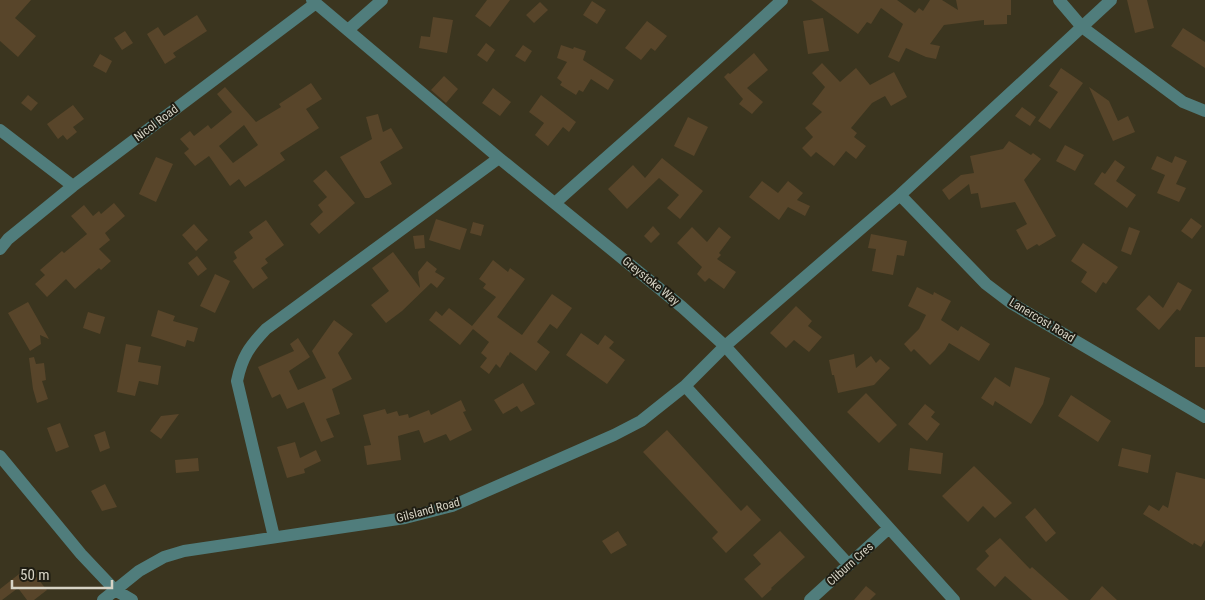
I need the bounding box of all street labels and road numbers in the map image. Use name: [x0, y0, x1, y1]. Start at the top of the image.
street label: Nicol Road: [131, 102, 181, 144]
street label: Greystoke Way: [620, 254, 682, 308]
street label: Lanercost Road: [1007, 295, 1077, 345]
street label: Gilsland Road: [395, 495, 461, 525]
street label: Cliburn Cres: [824, 539, 876, 589]

